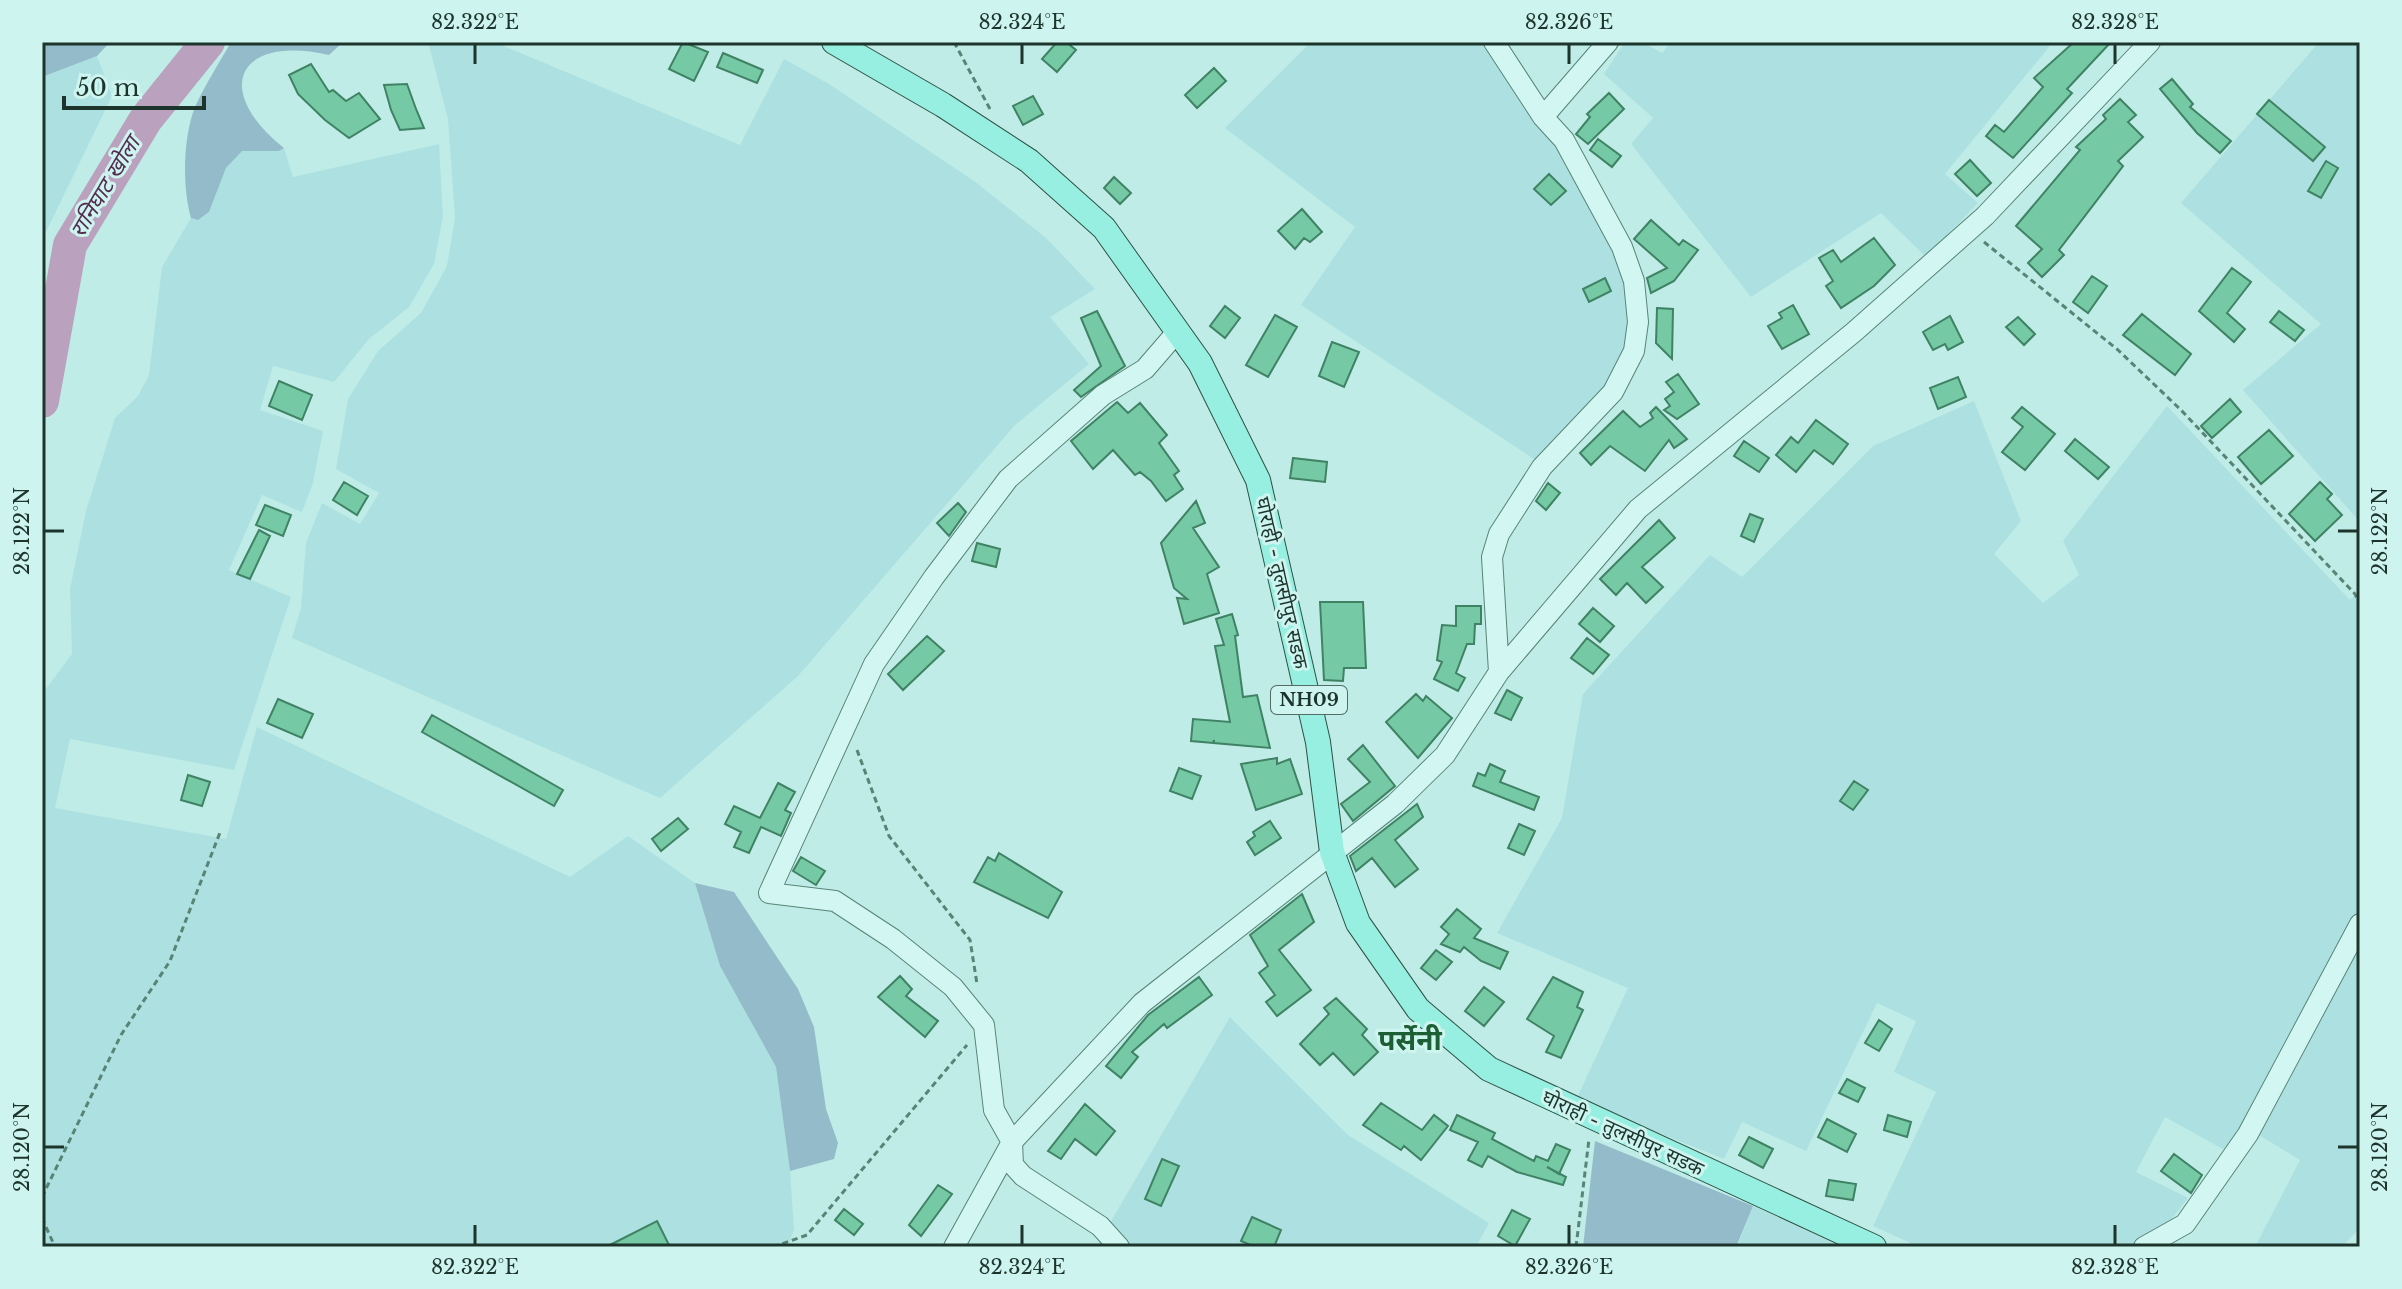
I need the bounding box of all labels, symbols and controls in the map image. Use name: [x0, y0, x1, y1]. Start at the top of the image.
text: 82.322°E: [431, 10, 519, 34]
text: 82.324°E: [978, 10, 1066, 34]
text: 82.326°E: [1525, 10, 1613, 34]
text: 82.328°E: [2071, 10, 2159, 34]
scale bar: [64, 60, 204, 110]
text: 50 m: [76, 73, 140, 102]
water label: रानिघाट खोला: [64, 128, 148, 242]
text: 28.122°N: [10, 487, 34, 575]
text: 28.122°N: [2368, 487, 2392, 575]
street label: घोराही - तुलसीपुर सडक: [1250, 495, 1314, 672]
road number: NH09: [1271, 686, 1347, 714]
district label: पर्सेनी: [1378, 1023, 1442, 1058]
street label: घोराही - तुलसीपुर सडक: [1538, 1085, 1708, 1182]
text: 28.120°N: [10, 1102, 34, 1192]
text: 28.120°N: [2368, 1102, 2392, 1192]
text: 82.322°E: [431, 1255, 519, 1279]
text: 82.324°E: [978, 1255, 1066, 1279]
text: 82.326°E: [1525, 1255, 1613, 1279]
text: 82.328°E: [2071, 1255, 2159, 1279]

